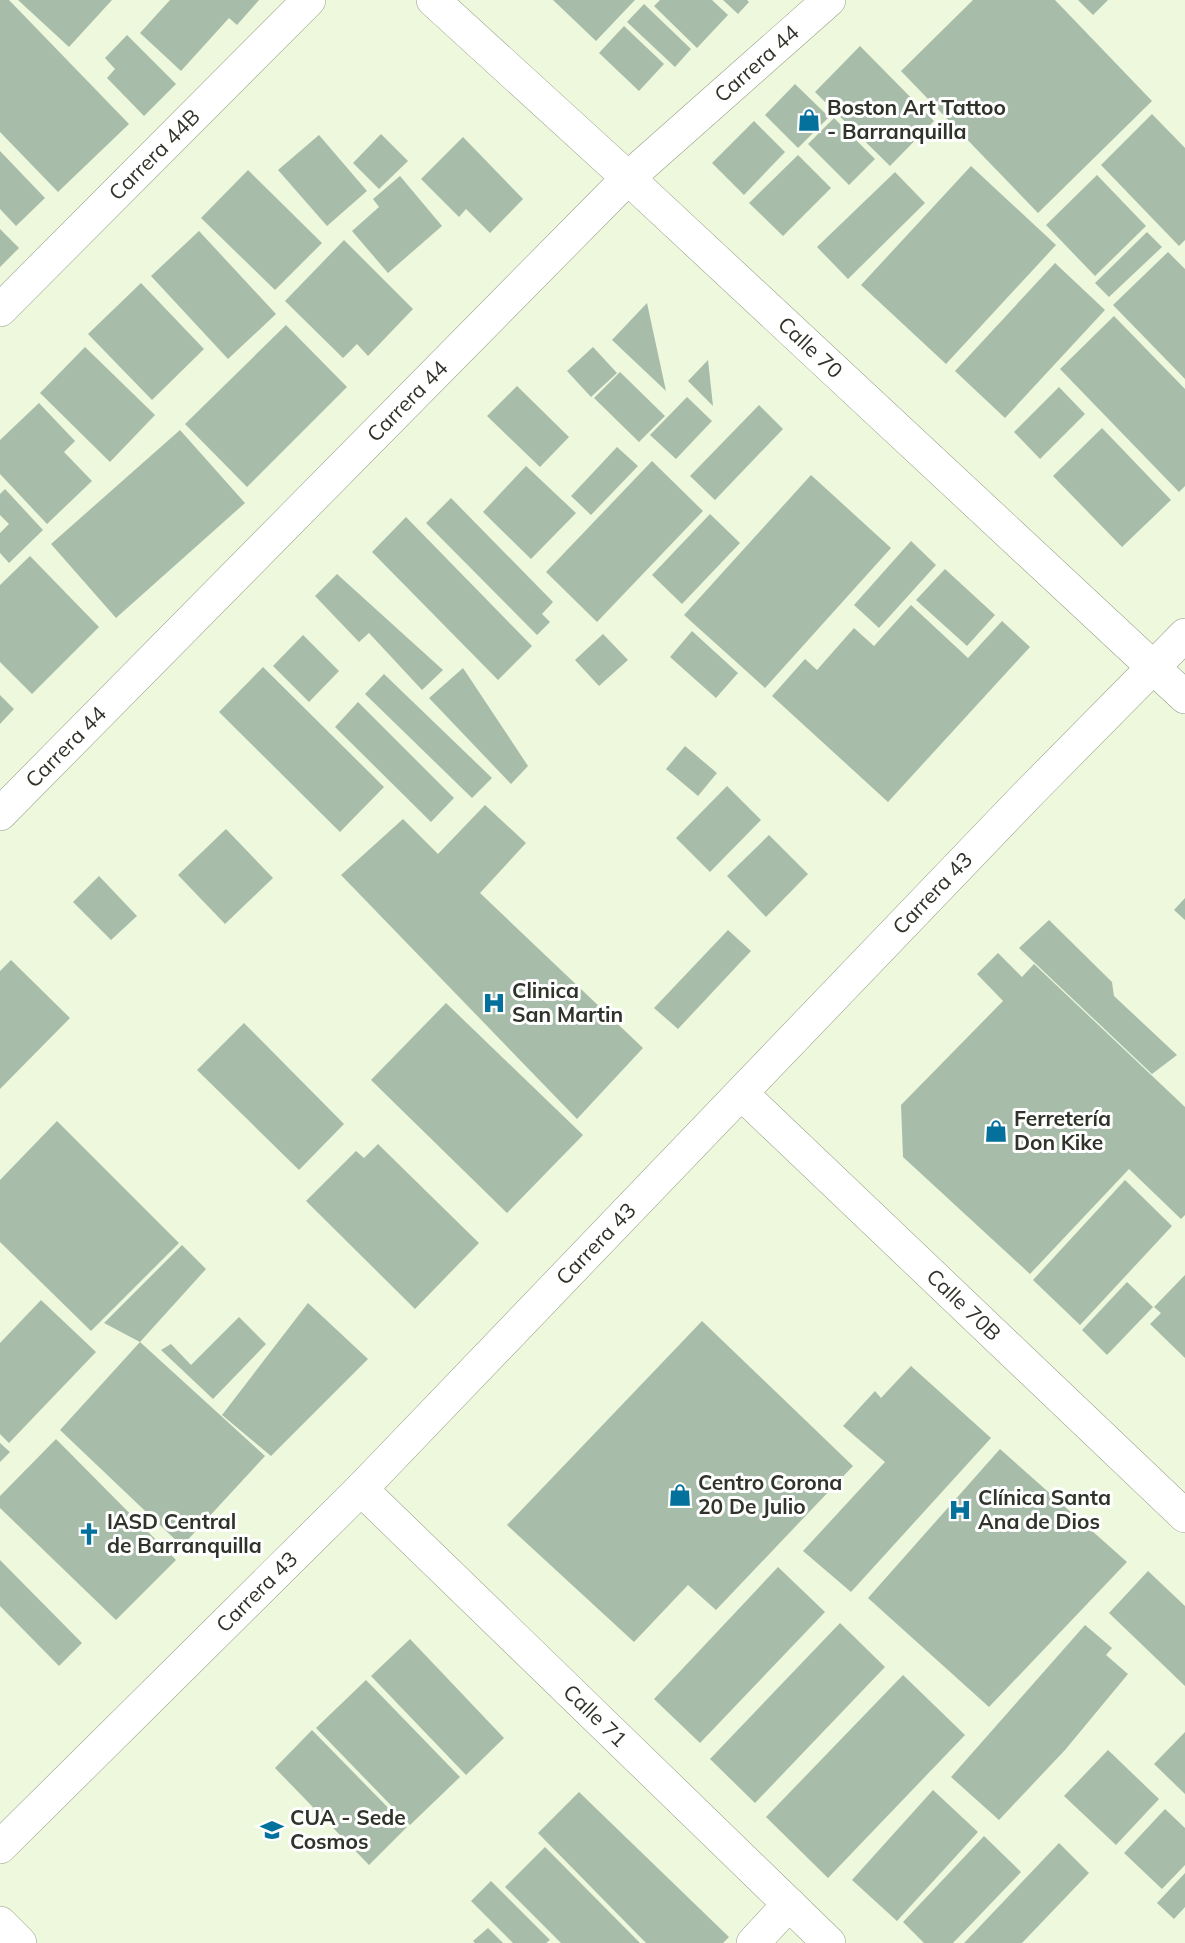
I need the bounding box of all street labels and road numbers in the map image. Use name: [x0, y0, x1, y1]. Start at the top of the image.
street label: Carrera 44: [709, 19, 804, 107]
street label: Carrera 44B: [103, 103, 205, 205]
street label: Calle 70: [773, 311, 849, 383]
street label: Carrera 44: [361, 354, 453, 447]
street label: Carrera 44: [20, 700, 111, 793]
street label: Carrera 43: [887, 846, 977, 939]
street label: Carrera 43: [550, 1197, 641, 1290]
street label: Calle 70B: [922, 1263, 1007, 1346]
street label: Carrera 43: [210, 1546, 302, 1637]
street label: Calle 71: [558, 1679, 633, 1752]

